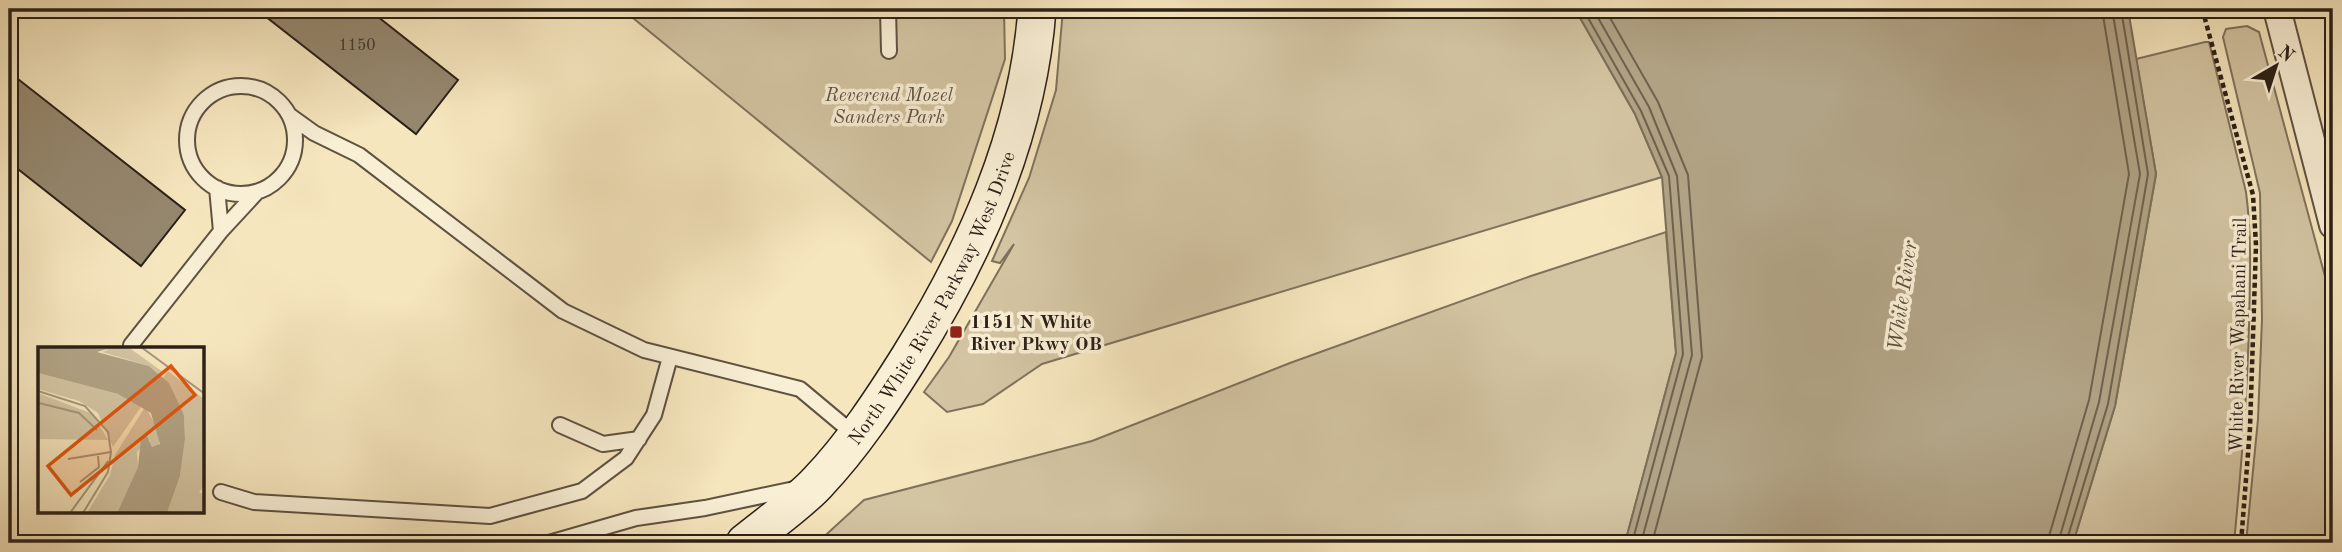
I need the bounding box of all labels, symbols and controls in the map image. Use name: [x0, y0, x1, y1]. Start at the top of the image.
north arrow: [2240, 32, 2310, 102]
house number: 1150: [338, 38, 376, 54]
text: N: [2274, 43, 2297, 67]
park label: Reverend Mozel Sanders Park: [824, 87, 953, 128]
street label: North White River Parkway West Drive: [846, 150, 1020, 450]
street label: White River Wapahani Trail: [2228, 217, 2251, 453]
water label: White River: [1885, 239, 1922, 353]
place label: 1151 N White River Pkwy OB: [970, 314, 1102, 355]
marker: 1151 N White River Pkwy OB: [948, 324, 964, 340]
inset map: [38, 347, 205, 514]

